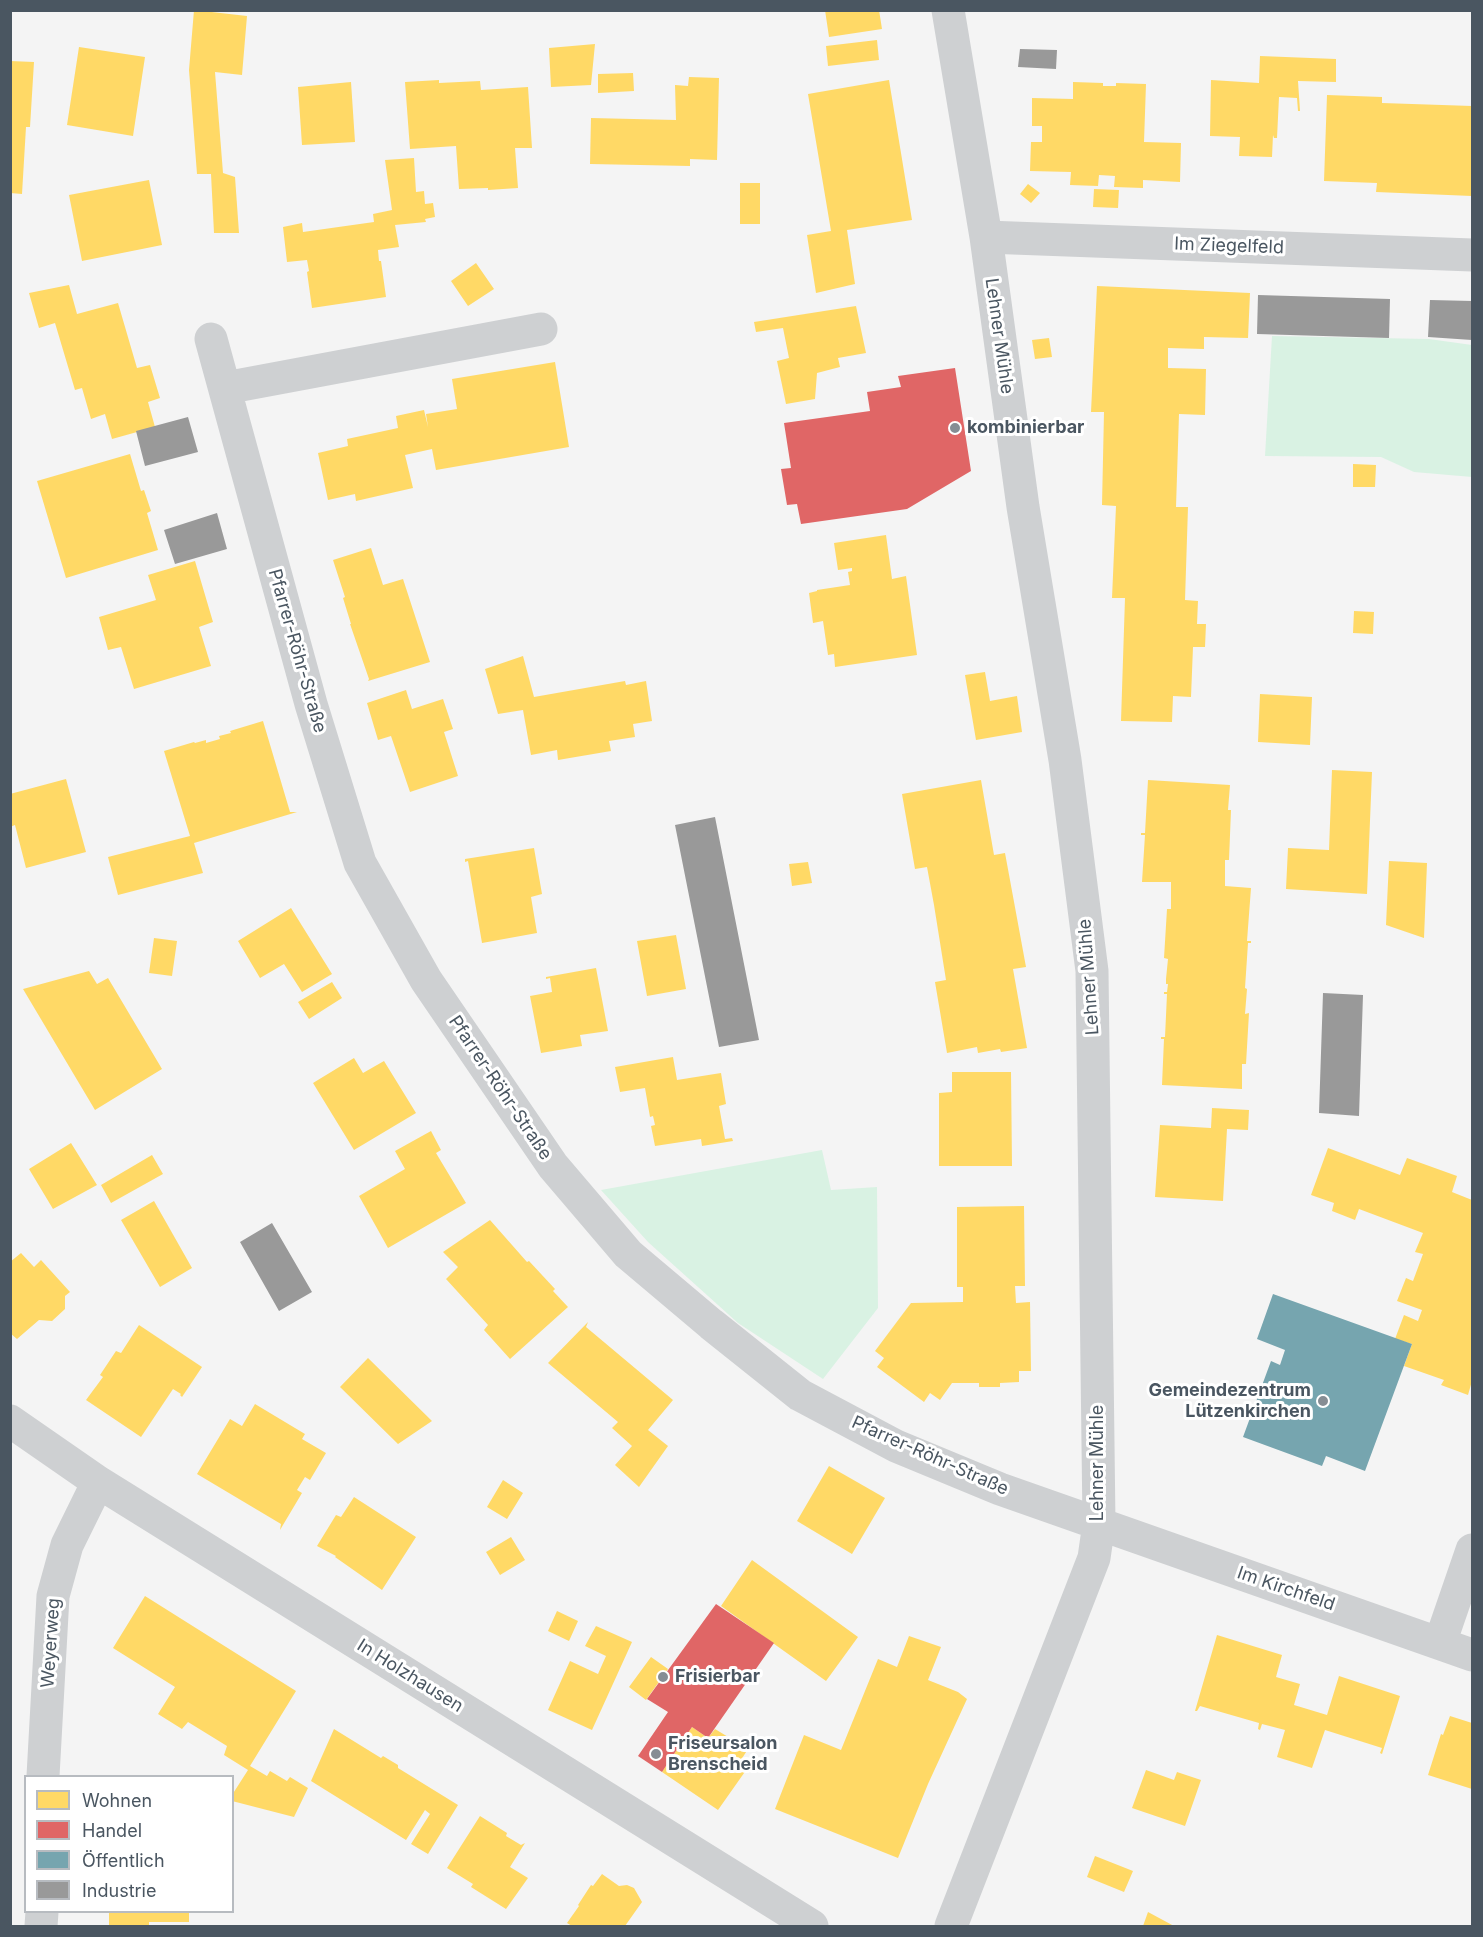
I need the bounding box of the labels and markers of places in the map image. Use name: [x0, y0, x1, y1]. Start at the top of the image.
place label: kombinierbar: [967, 417, 1084, 439]
marker: kombinierbar: [948, 421, 962, 435]
place label: Gemeindezentrum Lützenkirchen: [1148, 1380, 1311, 1422]
marker: Gemeindezentrum Lützenkirchen: [1316, 1394, 1330, 1408]
place label: Frisierbar: [675, 1666, 760, 1688]
marker: Frisierbar: [656, 1670, 670, 1684]
place label: Friseursalon Brenscheid: [668, 1733, 778, 1776]
marker: Friseursalon Brenscheid: [649, 1747, 663, 1761]

